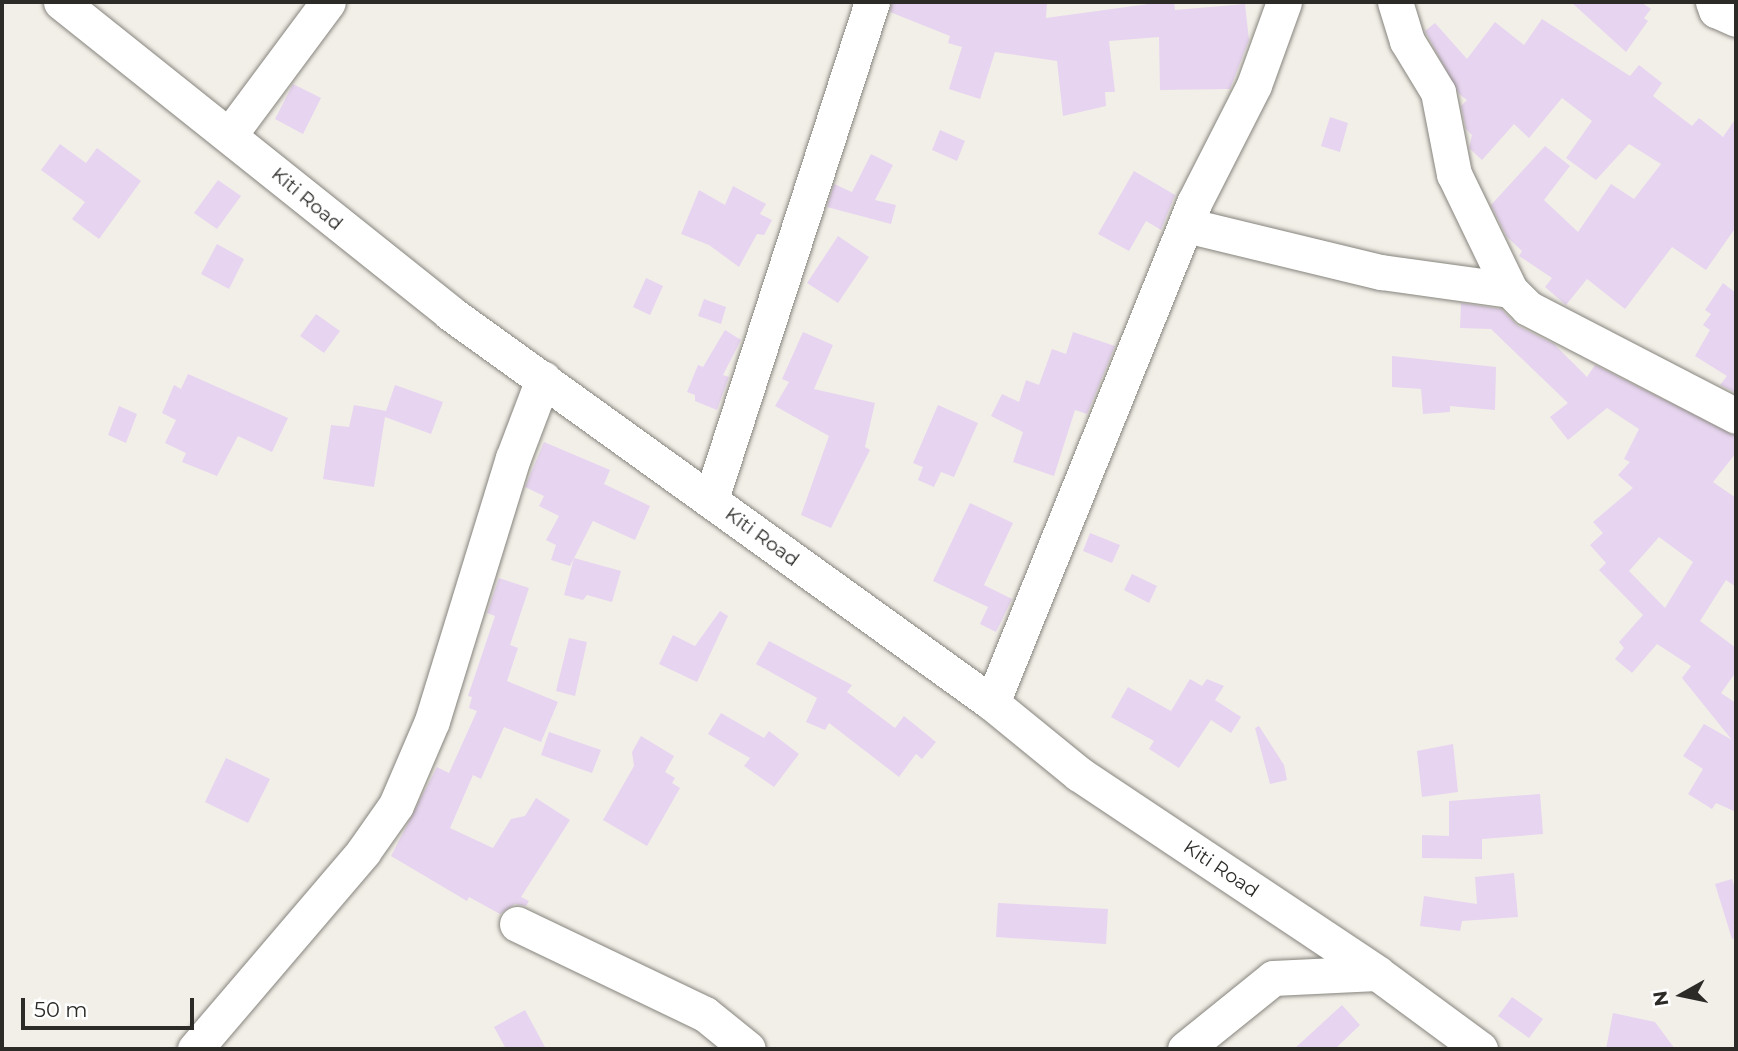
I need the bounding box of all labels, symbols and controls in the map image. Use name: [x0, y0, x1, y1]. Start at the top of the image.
street label: Kiti Road: [267, 163, 347, 235]
street label: Kiti Road: [721, 503, 803, 571]
street label: Kiti Road: [1179, 836, 1263, 902]
north arrow: [1647, 960, 1717, 1030]
scale bar: [24, 984, 198, 1028]
text: N: [1648, 989, 1673, 1008]
text: 50 m: [34, 997, 88, 1022]

